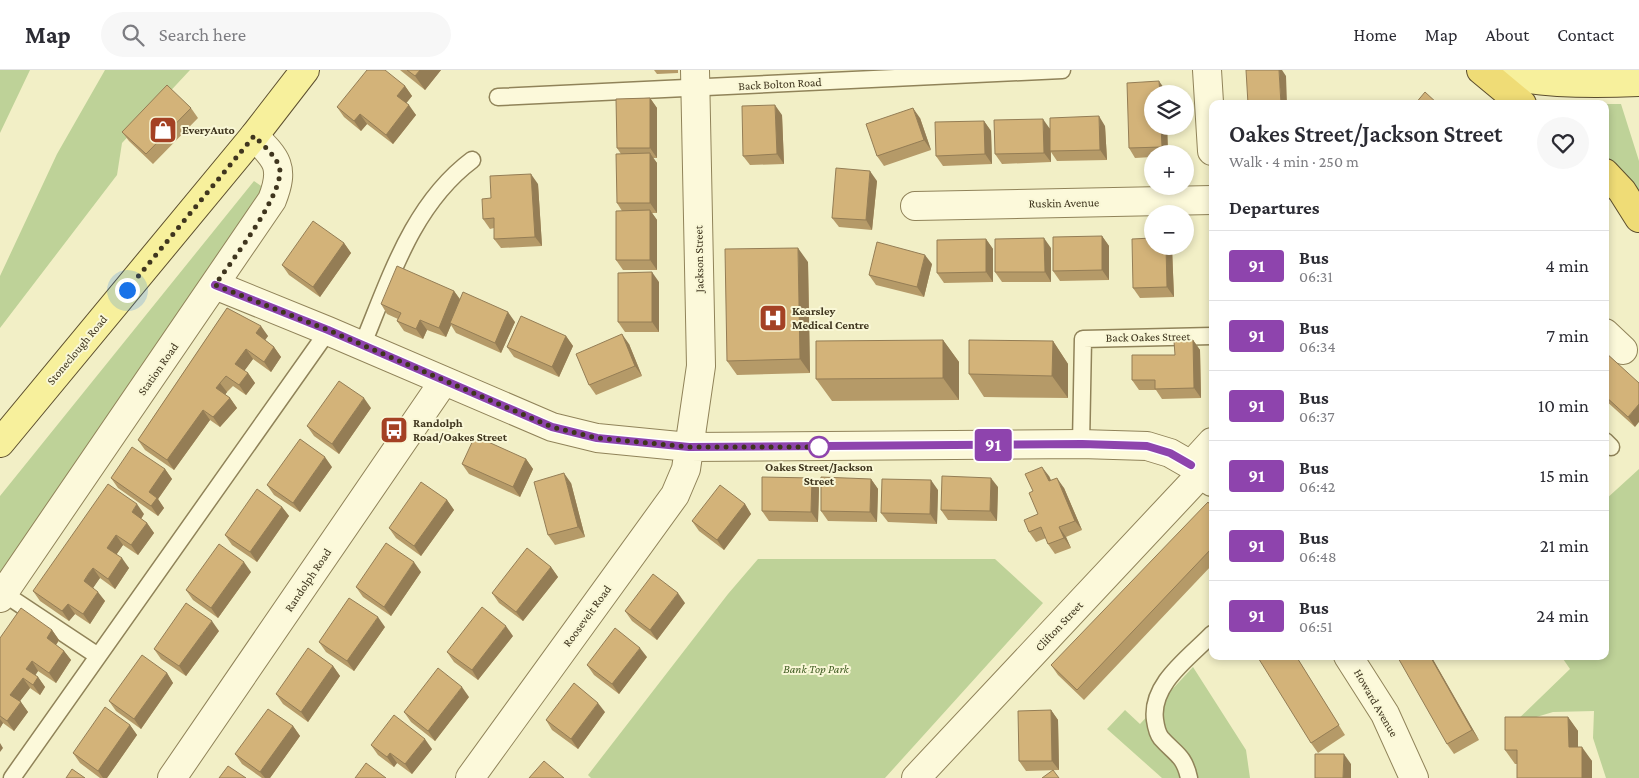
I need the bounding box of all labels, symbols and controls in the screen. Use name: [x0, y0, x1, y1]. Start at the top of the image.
search box: [101, 12, 451, 57]
text: Map: [25, 21, 71, 48]
icon: search: [119, 21, 147, 49]
text: Search here: [159, 24, 246, 45]
text: Home: [1354, 25, 1397, 45]
text: Map: [1425, 25, 1457, 45]
text: About: [1485, 25, 1529, 45]
text: Contact: [1557, 25, 1614, 45]
street label: Back Bolton Road: [738, 75, 823, 93]
map controls: [1144, 85, 1194, 255]
button: layers: [1144, 85, 1194, 135]
shop icon: EveryAuto: [148, 115, 178, 145]
button: heart: [1537, 117, 1589, 169]
text: Oakes Street/Jackson Street: [1229, 120, 1503, 147]
place label: EveryAuto: [182, 123, 235, 137]
button: +: [1144, 145, 1194, 195]
text: Walk · 4 min · 250 m: [1229, 153, 1359, 170]
street label: Ruskin Avenue: [1029, 195, 1099, 211]
text: Departures: [1229, 197, 1320, 218]
button: −: [1144, 205, 1194, 255]
street label: Jackson Street: [691, 224, 707, 294]
text: Bus: [1299, 247, 1329, 268]
text: 4 min: [1545, 255, 1589, 276]
text: 91: [1248, 256, 1265, 276]
text: 06:31: [1299, 268, 1333, 285]
your location: [115, 278, 140, 303]
hospital icon: Kearsley Medical Centre: [758, 303, 788, 333]
place label: Kearsley Medical Centre: [792, 304, 870, 332]
street label: Stoneclough Road: [44, 312, 111, 388]
text: Bus: [1299, 317, 1329, 338]
text: 7 min: [1546, 325, 1589, 346]
text: 91: [1248, 326, 1265, 346]
street label: Back Oakes Street: [1106, 329, 1191, 345]
text: 06:34: [1299, 338, 1336, 355]
street label: Station Road: [135, 339, 182, 398]
text: Bus: [1299, 387, 1329, 408]
text: 10 min: [1538, 395, 1589, 416]
text: 91: [1248, 396, 1265, 416]
text: 06:37: [1299, 408, 1335, 425]
bus stop icon: Randolph Road/Oakes Street: [379, 415, 409, 445]
place label: Randolph Road/Oakes Street: [413, 416, 508, 444]
line badge: 91: [970, 429, 1016, 461]
text: 91: [985, 435, 1001, 455]
marker: Oakes Street/Jackson Street: [808, 436, 830, 458]
text: Bus: [1299, 457, 1329, 478]
place label: Oakes Street/Jackson Street: [765, 460, 873, 488]
text: 15 min: [1540, 465, 1589, 486]
text: 91: [1248, 466, 1265, 486]
text: 06:42: [1299, 478, 1335, 495]
text: Bus: [1299, 527, 1329, 548]
text: 21 min: [1540, 535, 1589, 556]
text: 91: [1248, 536, 1265, 556]
street label: Randolph Road: [282, 545, 335, 614]
text: 06:48: [1299, 548, 1337, 565]
street label: Roosevelt Road: [560, 582, 614, 650]
street label: Clifton Street: [1032, 597, 1086, 654]
text: Bus: [1299, 597, 1329, 618]
text: 24 min: [1536, 605, 1589, 626]
text: 91: [1248, 606, 1265, 626]
text: 06:51: [1299, 618, 1333, 635]
park label: Bank Top Park: [783, 662, 850, 676]
street label: Howard Avenue: [1351, 667, 1401, 739]

